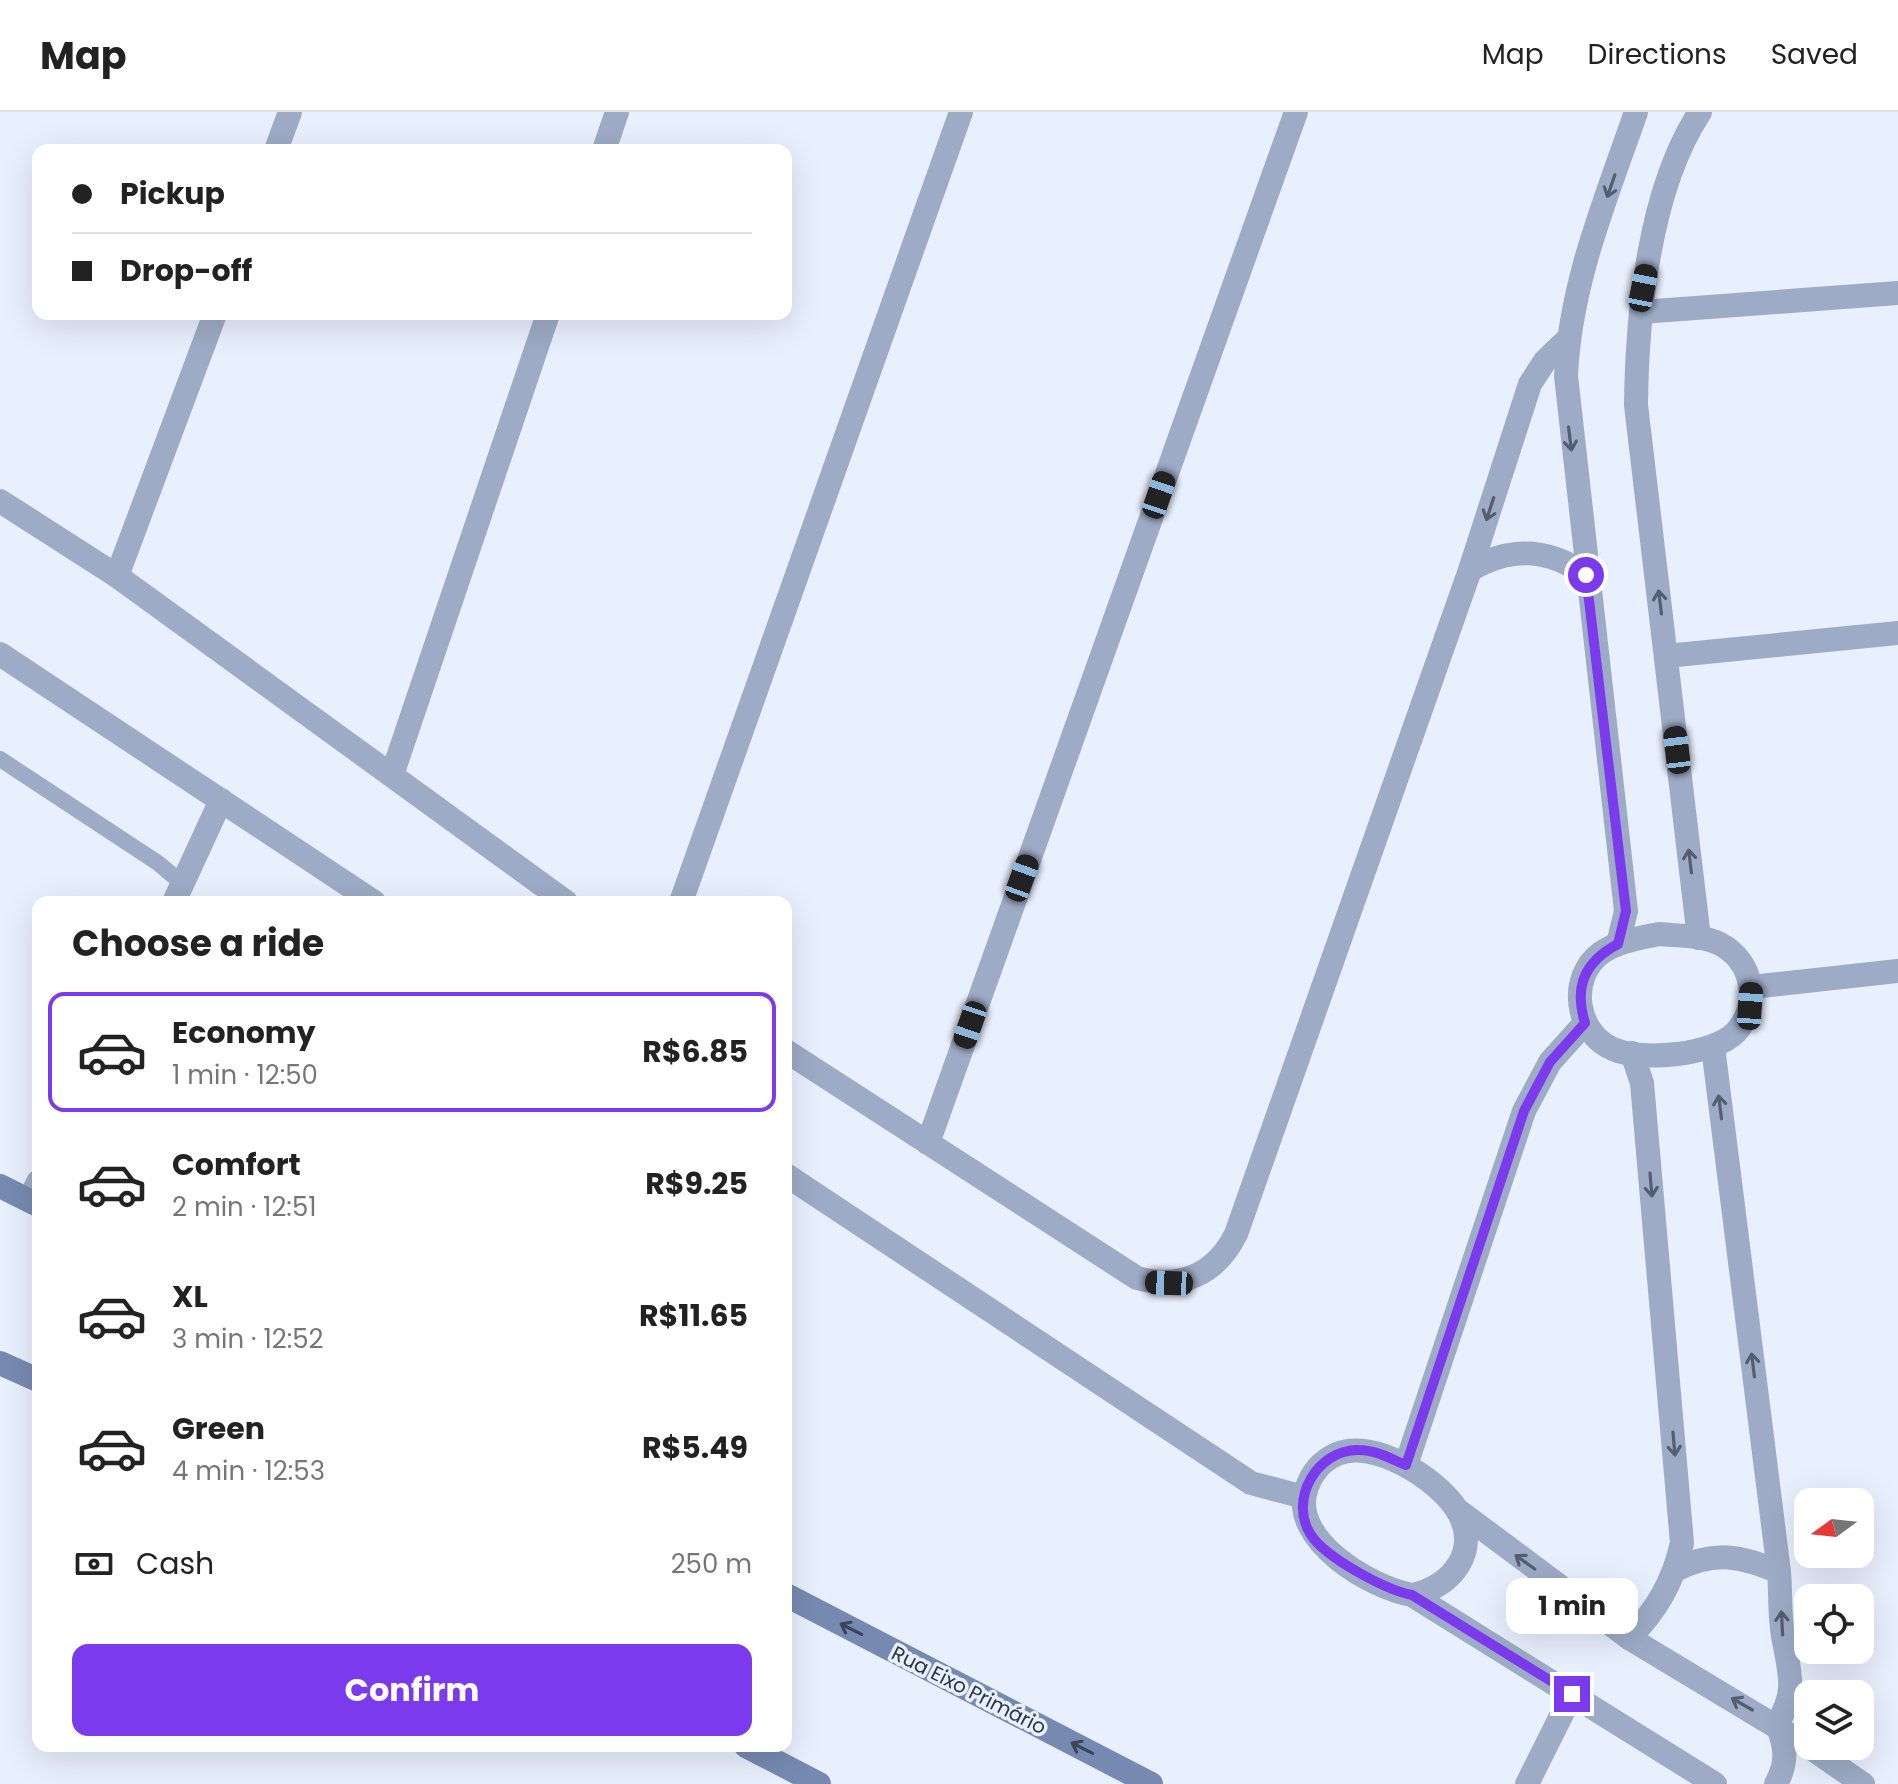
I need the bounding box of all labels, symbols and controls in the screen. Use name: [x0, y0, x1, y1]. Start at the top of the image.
text: Map: [40, 29, 127, 82]
text: Map: [1482, 35, 1544, 74]
text: Directions: [1588, 35, 1727, 74]
text: Saved: [1771, 35, 1858, 74]
text: Pickup: [120, 172, 225, 215]
one-way arrow: [1602, 173, 1617, 198]
text: Drop-off: [120, 249, 252, 292]
car: [1627, 262, 1659, 314]
one-way arrow: [1563, 425, 1578, 452]
car: [1140, 468, 1178, 522]
one-way arrow: [1481, 496, 1496, 521]
route start: [1568, 557, 1604, 593]
one-way arrow: [1652, 589, 1667, 616]
car: [1662, 725, 1692, 775]
one-way arrow: [1682, 848, 1697, 874]
car: [1003, 851, 1041, 905]
text: Choose a ride: [72, 918, 324, 969]
car: [1736, 981, 1764, 1031]
car: [951, 998, 989, 1052]
text: Economy: [172, 1011, 316, 1054]
icon: car: [76, 1016, 148, 1088]
text: R$6.85: [642, 1030, 748, 1073]
text: 1 min · 12:50: [172, 1057, 318, 1093]
one-way arrow: [1712, 1095, 1727, 1120]
text: Comfort: [172, 1143, 301, 1186]
icon: car: [76, 1148, 148, 1220]
text: R$9.25: [645, 1162, 748, 1205]
one-way arrow: [1644, 1171, 1659, 1198]
text: 2 min · 12:51: [172, 1189, 317, 1225]
car: [1145, 1270, 1193, 1296]
text: XL: [172, 1275, 208, 1318]
icon: car: [76, 1280, 148, 1352]
text: R$11.65: [639, 1294, 748, 1337]
text: 3 min · 12:52: [172, 1321, 324, 1357]
one-way arrow: [1745, 1352, 1760, 1378]
text: Green: [172, 1407, 265, 1450]
icon: car: [76, 1412, 148, 1484]
text: R$5.49: [642, 1426, 748, 1469]
one-way arrow: [1666, 1430, 1681, 1457]
text: 4 min · 12:53: [172, 1453, 325, 1489]
north arrow: [1794, 1488, 1874, 1568]
map controls: [1794, 1488, 1874, 1760]
icon: cash: [72, 1542, 116, 1586]
text: Cash: [136, 1542, 214, 1585]
text: 250 m: [671, 1546, 752, 1582]
one-way arrow: [1514, 1554, 1536, 1571]
callout: 1 min: [1506, 1578, 1638, 1634]
button: locate: [1794, 1584, 1874, 1664]
text: 1 min: [1538, 1588, 1606, 1624]
one-way arrow: [1774, 1610, 1789, 1637]
one-way arrow: [839, 1620, 863, 1636]
street label: Rua Eixo Primário: [887, 1639, 1051, 1741]
button: Confirm: [72, 1644, 752, 1736]
route end: [1554, 1676, 1590, 1712]
button: layers: [1794, 1680, 1874, 1760]
one-way arrow: [1731, 1696, 1754, 1712]
one-way arrow: [1070, 1740, 1094, 1756]

